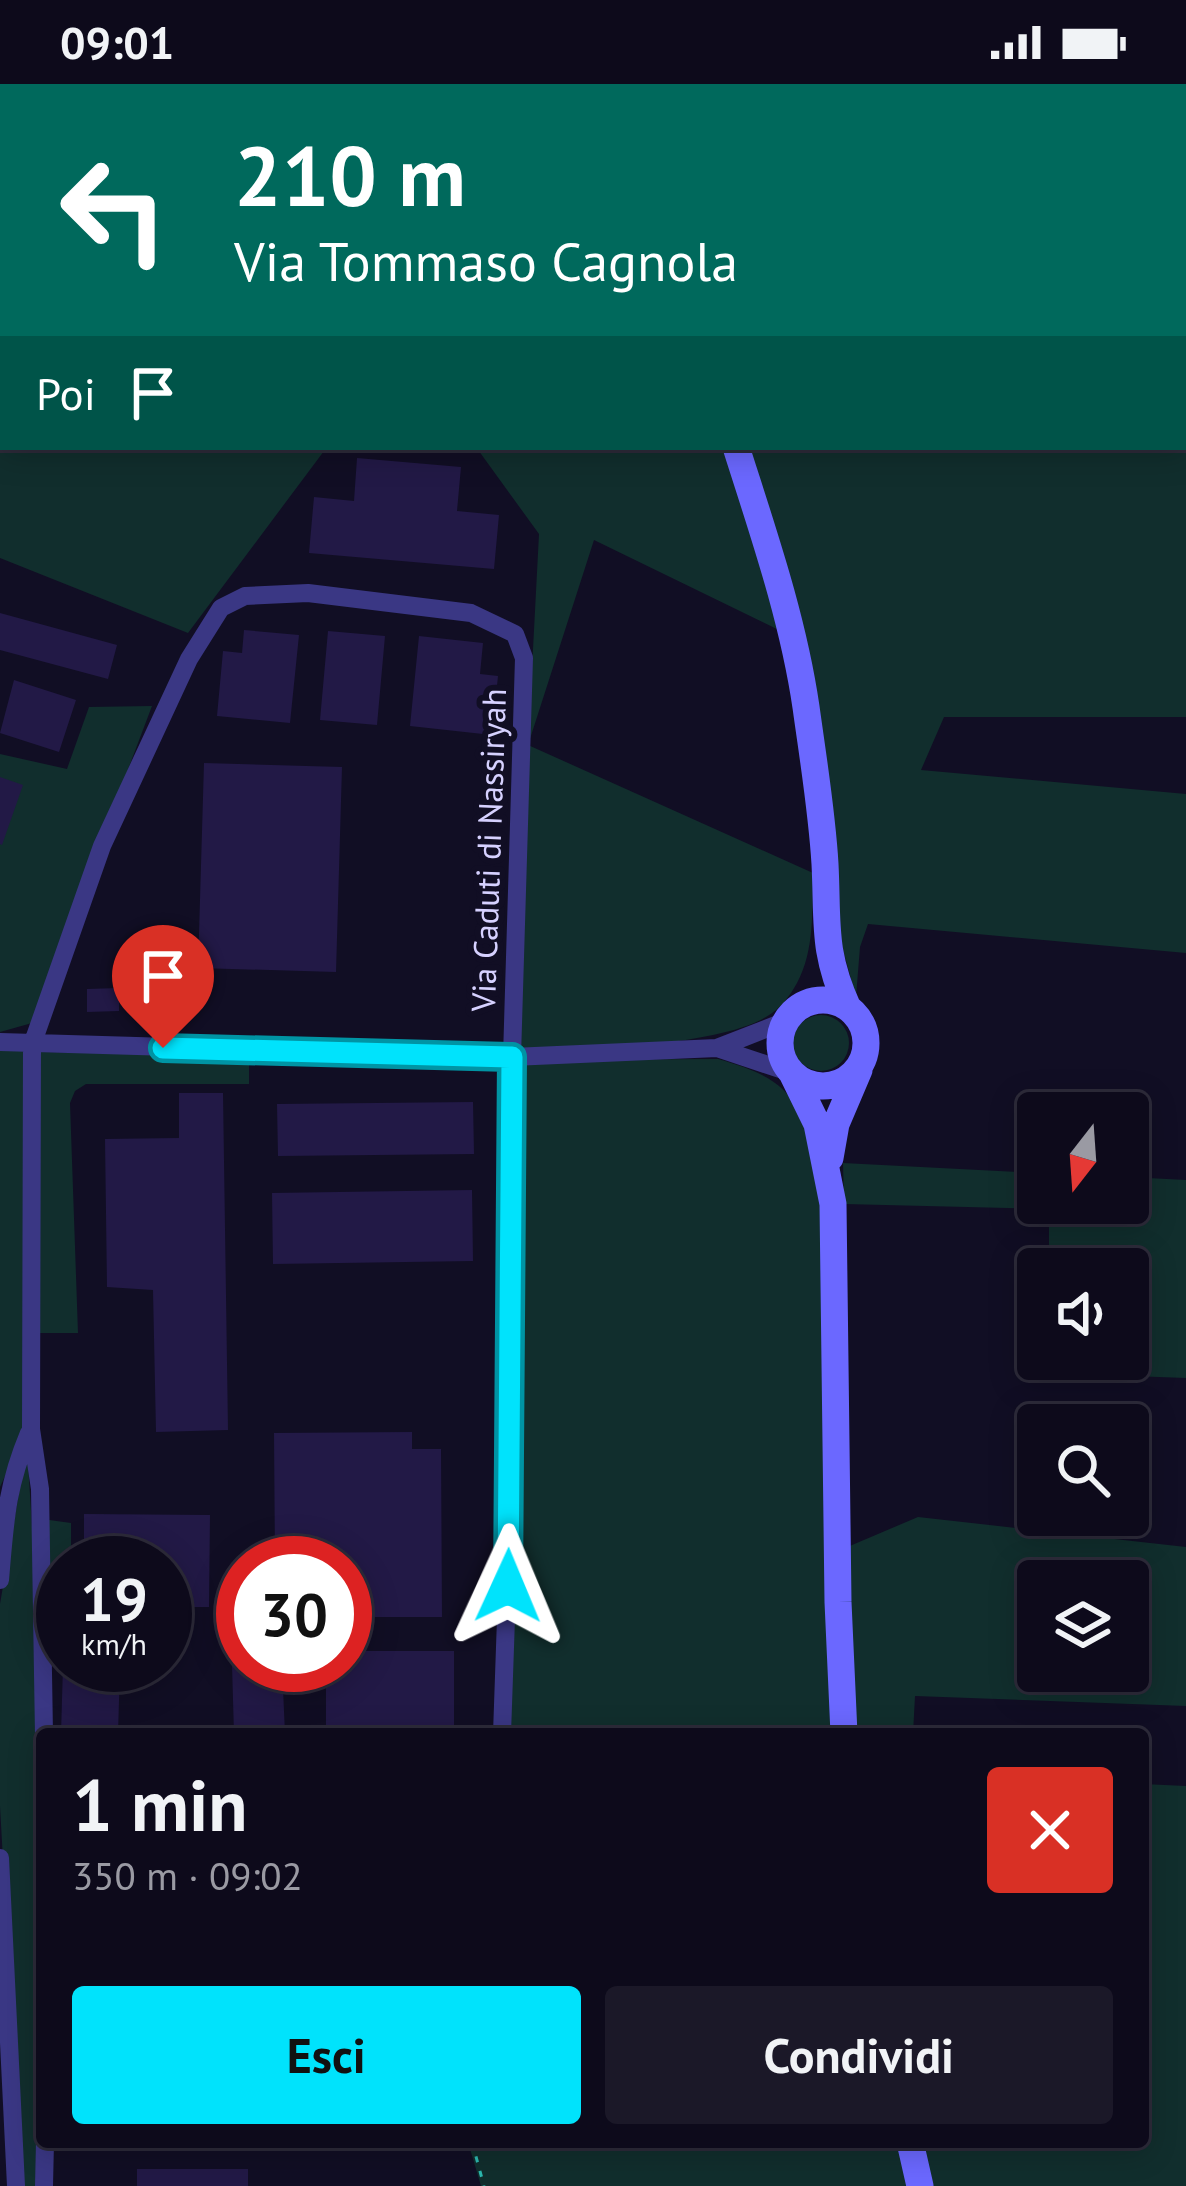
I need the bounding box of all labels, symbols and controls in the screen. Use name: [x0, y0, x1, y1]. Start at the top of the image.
text: 09:01: [60, 13, 174, 71]
text: 210 m: [234, 120, 466, 229]
icon: left: [36, 132, 192, 288]
text: Via Tommaso Cagnola: [234, 226, 738, 296]
icon: arrive: [120, 360, 186, 426]
text: Poi: [36, 364, 96, 422]
street label: Via Caduti di Nassiryah: [461, 688, 515, 1013]
pin: [112, 925, 214, 1048]
icon: arrive: [130, 943, 196, 1009]
north arrow: [1017, 1092, 1149, 1224]
map controls: [1017, 1092, 1149, 1692]
button: sound: [1017, 1248, 1149, 1380]
button: search: [1017, 1404, 1149, 1536]
position arrow: [445, 1523, 571, 1649]
speed limit sign: 30: [216, 1536, 372, 1692]
text: 19: [80, 1560, 148, 1638]
button: layers: [1017, 1560, 1149, 1692]
text: km/h: [81, 1624, 147, 1663]
text: 1 min: [72, 1758, 248, 1851]
button: close: [987, 1767, 1113, 1893]
text: 350 m · 09:02: [72, 1850, 303, 1901]
button: Esci: [72, 1986, 581, 2124]
button: Condividi: [605, 1986, 1113, 2124]

